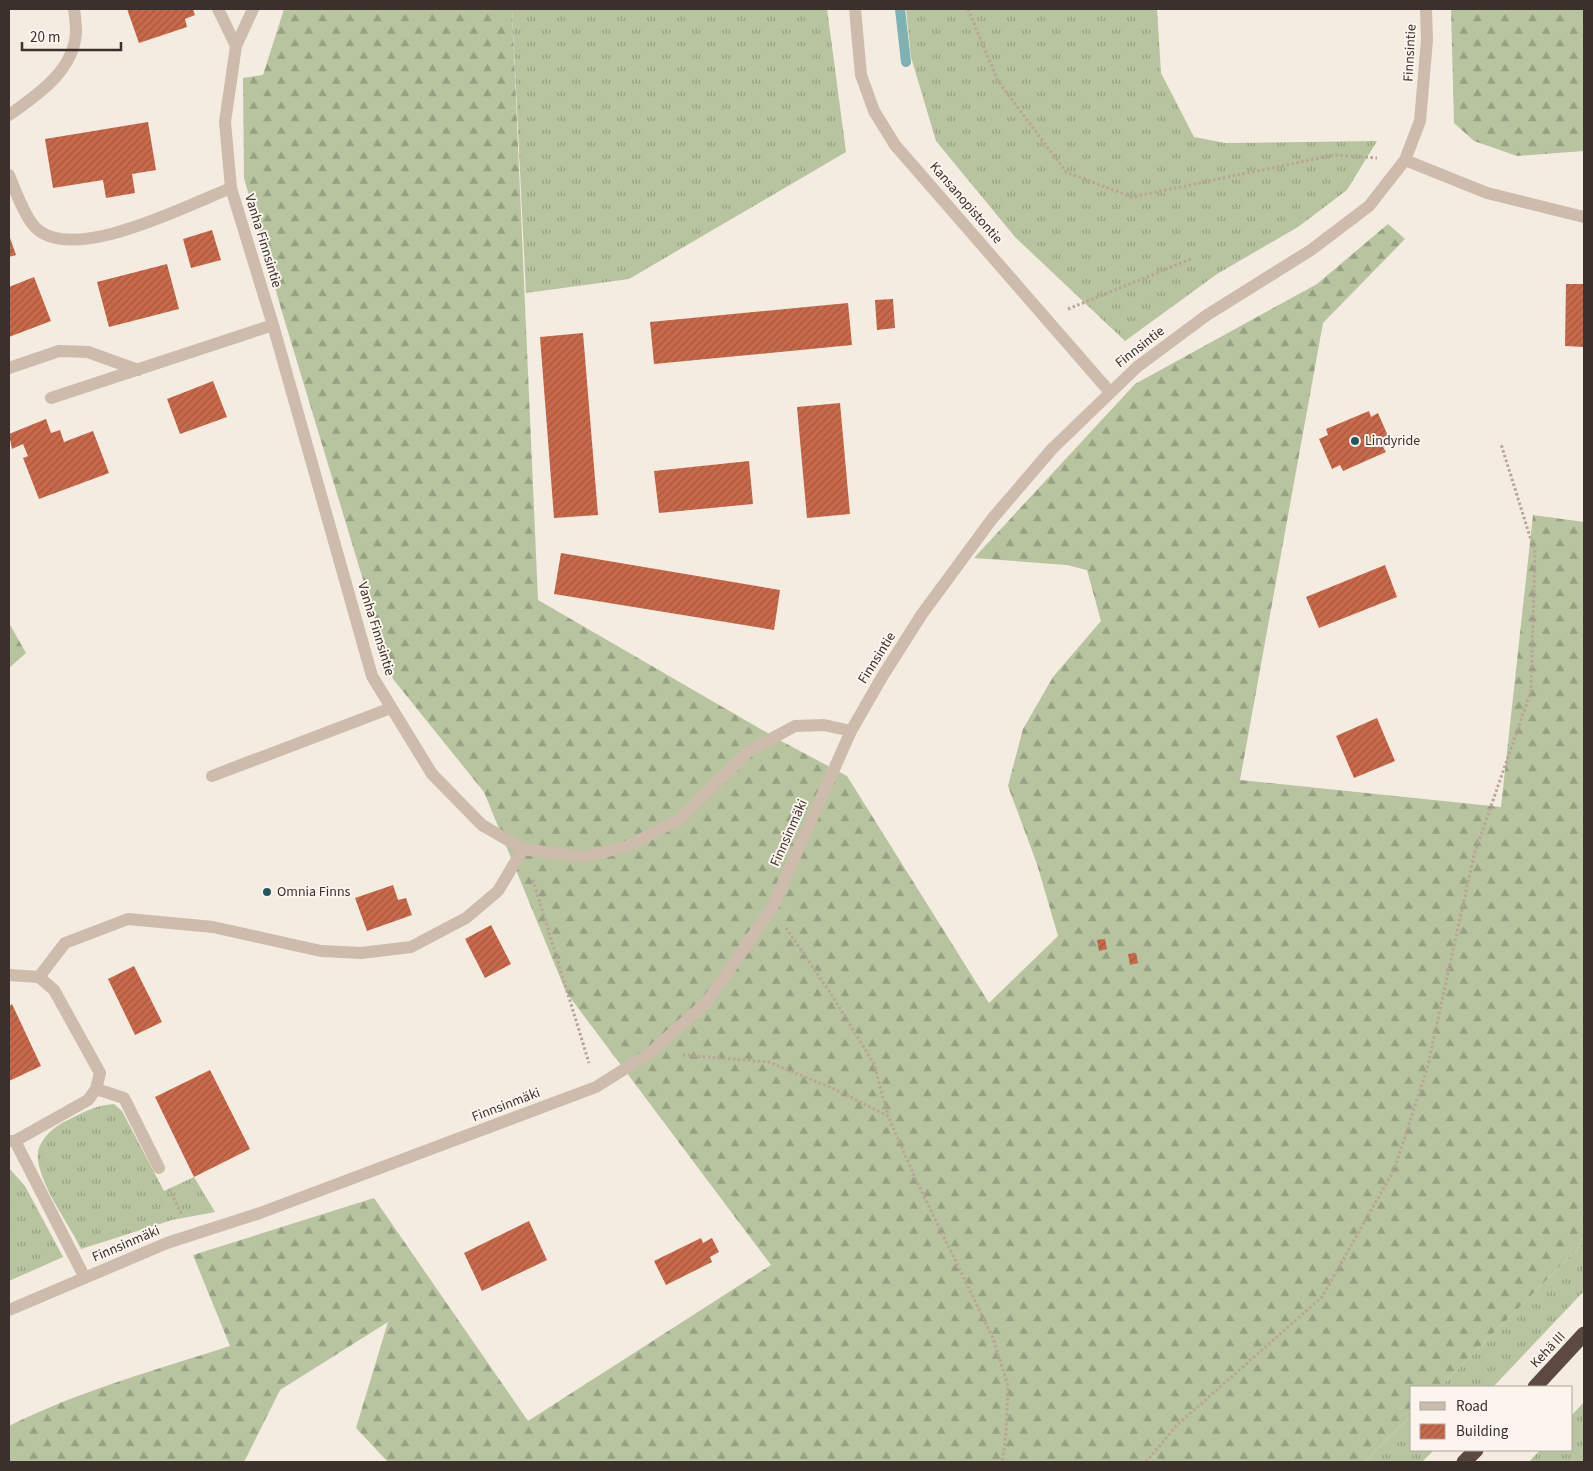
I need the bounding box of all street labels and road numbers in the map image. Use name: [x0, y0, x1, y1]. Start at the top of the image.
street label: Finnsintie: [1399, 24, 1422, 82]
street label: Kansanopistontie: [925, 158, 1007, 248]
street label: Vanha Finnsintie: [239, 192, 287, 290]
street label: Finnsintie: [1111, 321, 1169, 373]
street label: Vanha Finnsintie: [352, 580, 400, 678]
street label: Finnsintie: [853, 628, 901, 688]
street label: Finnsinmäki: [765, 796, 813, 870]
street label: Finnsinmäki: [469, 1083, 543, 1127]
street label: Finnsinmäki: [89, 1221, 163, 1267]
street label: Kehä III: [1526, 1327, 1570, 1373]

